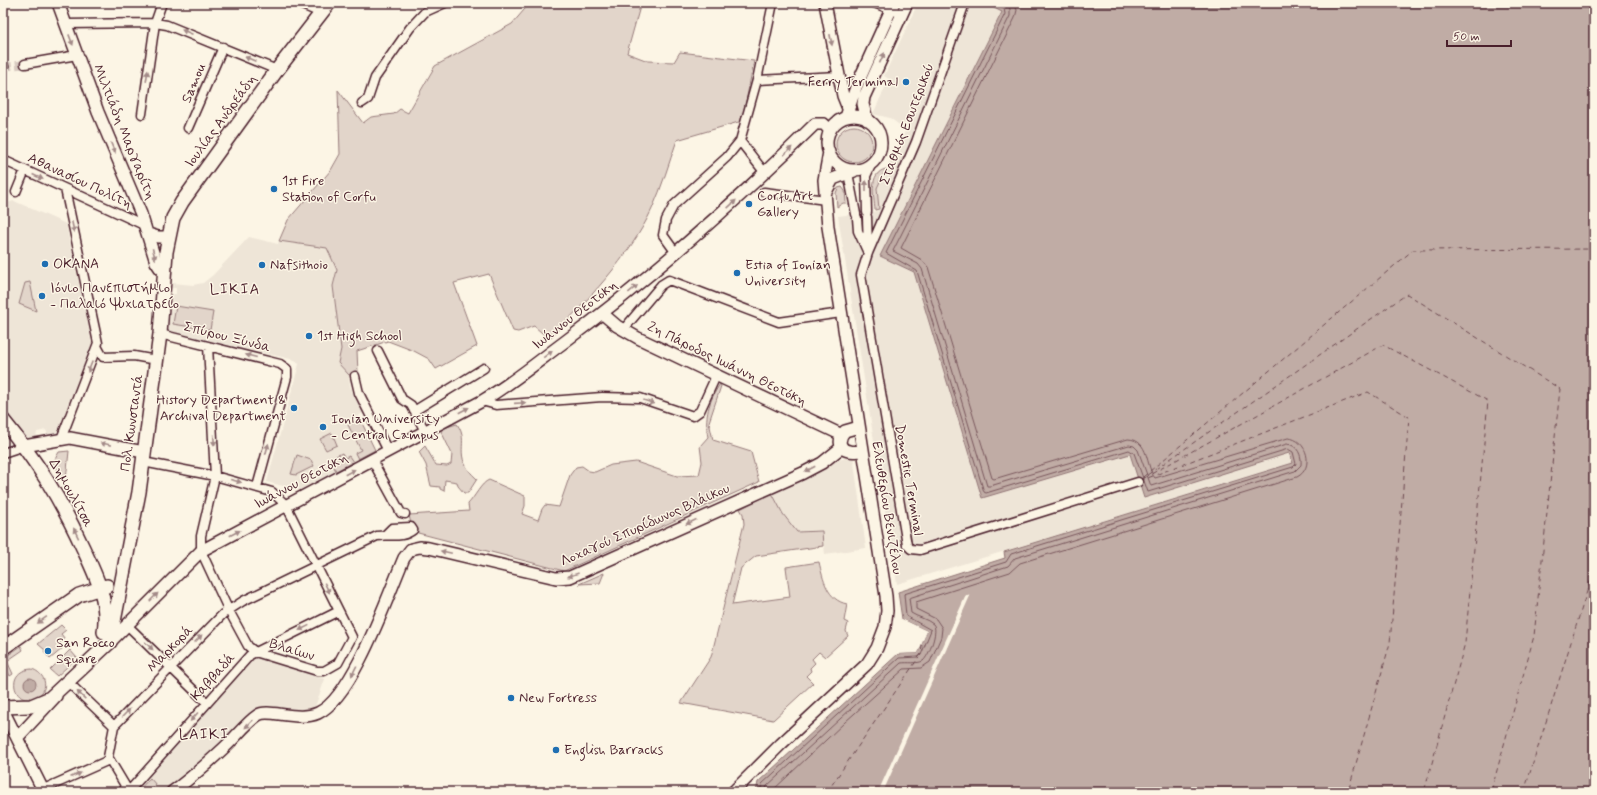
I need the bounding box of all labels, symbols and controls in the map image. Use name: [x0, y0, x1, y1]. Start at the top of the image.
scale bar: [1447, 22, 1511, 48]
one-way arrow: [181, 29, 193, 35]
text: 50 m: [1453, 29, 1480, 45]
one-way arrow: [829, 33, 835, 46]
one-way arrow: [68, 34, 74, 46]
one-way arrow: [879, 52, 885, 63]
one-way arrow: [244, 55, 256, 61]
street label: Samou: [178, 60, 211, 106]
street label: Σταθμός Εσωτερικού: [876, 61, 938, 187]
street label: Μιλτιάδη Μαργαρίτη: [89, 62, 159, 202]
one-way arrow: [144, 70, 150, 82]
street label: Ιουλίας Ανδρεάδη: [181, 71, 261, 171]
place label: Ferry Terminal: [808, 73, 898, 91]
marker: Ferry Terminal: [901, 77, 911, 87]
one-way arrow: [111, 142, 117, 154]
one-way arrow: [783, 146, 793, 156]
street label: Αθανασίου Πολίτη: [25, 149, 135, 213]
place label: 1st Fire Station of Corfu: [282, 172, 376, 206]
one-way arrow: [33, 174, 44, 180]
one-way arrow: [863, 179, 869, 192]
marker: 1st Fire Station of Corfu: [269, 184, 279, 194]
place label: Corfu Art Gallery: [757, 187, 813, 221]
marker: Corfu Art Gallery: [744, 199, 754, 209]
one-way arrow: [727, 200, 737, 209]
one-way arrow: [71, 221, 77, 233]
one-way arrow: [151, 248, 157, 260]
place label: ΟΚΑΝΑ: [53, 255, 99, 273]
place label: Nafsithoio: [270, 256, 328, 274]
place label: Estia of Ionian University: [745, 256, 831, 290]
marker: ΟΚΑΝΑ: [40, 259, 50, 269]
marker: Nafsithoio: [257, 260, 267, 270]
marker: Estia of Ionian University: [732, 268, 742, 278]
street label: Ιωάννου Θεοτόκη: [529, 276, 621, 354]
place label: Ιόνιο Πανεπιστήμιο - Παλαιό Ψυχιατρείο: [50, 279, 179, 313]
district label: LIKIA: [210, 280, 260, 300]
one-way arrow: [627, 284, 638, 293]
marker: Ιόνιο Πανεπιστήμιο - Παλαιό Ψυχιατρείο: [37, 291, 47, 301]
street label: Σπύρου Ξύνδα: [182, 318, 272, 356]
street label: 2η Πάροδος Ιωάννη Θεοτόκη: [644, 318, 810, 410]
place label: 1st High School: [317, 327, 402, 347]
marker: 1st High School: [304, 331, 314, 341]
one-way arrow: [542, 350, 553, 358]
one-way arrow: [245, 353, 257, 359]
one-way arrow: [87, 361, 93, 373]
street label: Πολ. Κωνσταντά: [116, 373, 148, 473]
place label: History Department & Archival Department: [156, 391, 286, 425]
one-way arrow: [644, 399, 656, 405]
one-way arrow: [514, 400, 526, 407]
marker: History Department & Archival Department: [289, 403, 299, 413]
one-way arrow: [459, 407, 470, 413]
place label: Ionian University - Central Campus: [331, 410, 440, 444]
marker: Ionian University - Central Campus: [318, 422, 328, 432]
street label: Domestic Terminal: [890, 423, 928, 537]
one-way arrow: [211, 434, 218, 446]
street label: Ελευθερίου Βενιζέλου: [868, 440, 907, 576]
one-way arrow: [100, 441, 112, 447]
one-way arrow: [265, 443, 271, 456]
street label: Ιωάννου Θεοτόκη: [251, 449, 351, 513]
street label: Δημουλίτσα: [45, 455, 97, 531]
one-way arrow: [804, 466, 816, 472]
one-way arrow: [344, 468, 356, 475]
one-way arrow: [229, 479, 242, 485]
street label: Λοχαγού Σπυρίδωνος Βλάικου: [557, 479, 733, 571]
one-way arrow: [686, 519, 697, 525]
one-way arrow: [73, 527, 79, 538]
one-way arrow: [229, 530, 241, 536]
one-way arrow: [440, 549, 453, 555]
one-way arrow: [566, 573, 578, 579]
one-way arrow: [324, 582, 330, 593]
one-way arrow: [150, 592, 159, 602]
one-way arrow: [37, 616, 48, 624]
street label: Μαρκορά: [143, 621, 197, 676]
one-way arrow: [298, 625, 310, 631]
place label: San Rocco Square: [56, 634, 115, 668]
one-way arrow: [193, 634, 203, 644]
street label: Βλαίων: [267, 635, 317, 665]
one-way arrow: [144, 641, 154, 651]
marker: San Rocco Square: [43, 646, 53, 656]
street label: Καββαδά: [187, 649, 239, 705]
one-way arrow: [351, 665, 357, 677]
place label: New Fortress: [519, 689, 597, 707]
one-way arrow: [76, 690, 86, 700]
marker: New Fortress: [506, 693, 516, 703]
one-way arrow: [121, 708, 131, 718]
one-way arrow: [190, 713, 199, 722]
one-way arrow: [244, 719, 254, 729]
district label: LAIKI: [179, 725, 229, 745]
place label: English Barracks: [564, 741, 664, 761]
marker: English Barracks: [551, 745, 561, 755]
one-way arrow: [70, 772, 81, 778]

